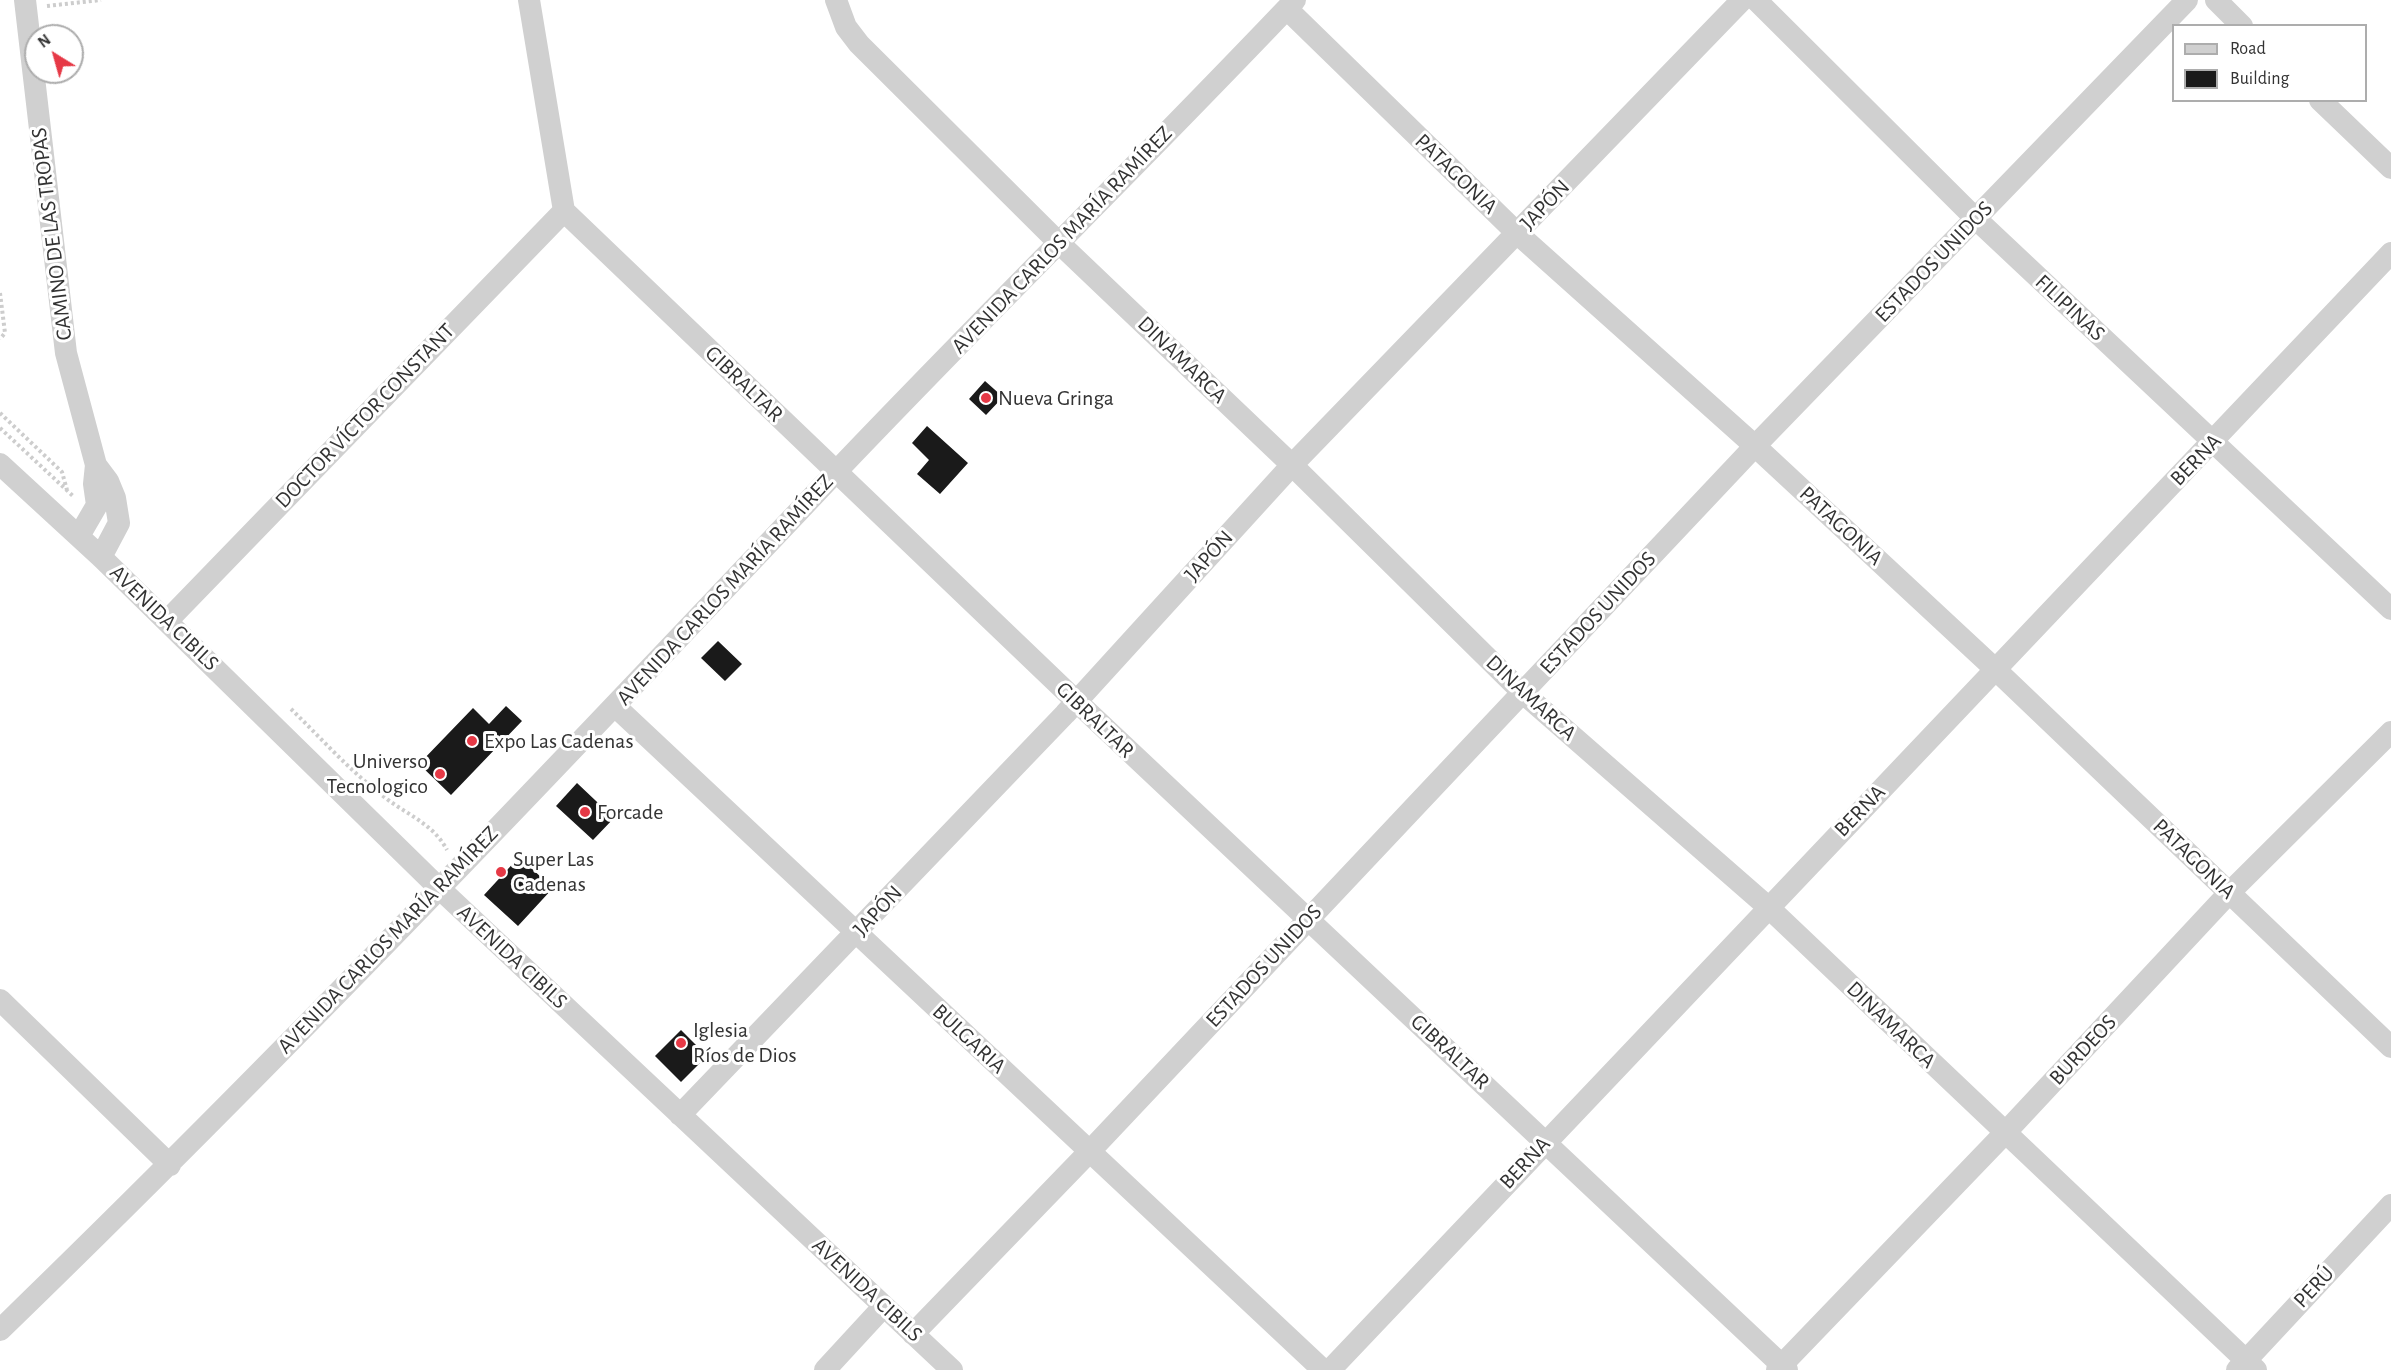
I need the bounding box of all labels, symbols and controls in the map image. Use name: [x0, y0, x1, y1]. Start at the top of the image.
north arrow: [24, 24, 84, 84]
legend: [2172, 24, 2367, 102]
text: N: [35, 31, 54, 51]
text: Road: [2230, 40, 2266, 58]
text: Building: [2230, 70, 2289, 88]
street label: AVENIDA CARLOS MARÍA RAMÍREZ: [946, 121, 1178, 359]
street label: CAMINO DE LAS TROPAS: [26, 126, 78, 342]
street label: PATAGONIA: [1409, 128, 1503, 220]
street label: JAPÓN: [1515, 174, 1575, 236]
street label: ESTADOS UNIDOS: [1869, 196, 1999, 328]
street label: FILIPINAS: [2030, 269, 2110, 347]
street label: DINAMARCA: [1132, 311, 1232, 409]
street label: DOCTOR VÍCTOR CONSTANT: [270, 318, 460, 514]
street label: GIBRALTAR: [699, 340, 789, 428]
place label: Nueva Gringa: [998, 385, 1114, 411]
marker: Nueva Gringa: [979, 391, 993, 405]
street label: BERNA: [2165, 428, 2227, 492]
street label: AVENIDA CARLOS MARÍA RAMÍREZ: [611, 469, 839, 711]
street label: PATAGONIA: [1794, 481, 1888, 571]
street label: JAPÓN: [1179, 525, 1239, 587]
street label: ESTADOS UNIDOS: [1534, 546, 1662, 680]
street label: AVENIDA CIBILS: [104, 560, 224, 676]
street label: DINAMARCA: [1480, 649, 1582, 747]
street label: GIBRALTAR: [1050, 676, 1140, 764]
place label: Expo Las Cadenas: [484, 728, 634, 754]
marker: Expo Las Cadenas: [465, 734, 479, 748]
place label: Universo Tecnologico: [327, 748, 428, 800]
marker: Universo Tecnologico: [433, 767, 447, 781]
street label: BERNA: [1829, 779, 1891, 843]
place label: Forcade: [597, 799, 663, 825]
marker: Forcade: [578, 805, 592, 819]
street label: PATAGONIA: [2147, 813, 2241, 905]
street label: AVENIDA CARLOS MARÍA RAMÍREZ: [272, 821, 504, 1059]
place label: Super Las Cadenas: [513, 846, 594, 897]
marker: Super Las Cadenas: [494, 865, 508, 879]
street label: JAPÓN: [848, 880, 908, 942]
street label: AVENIDA CIBILS: [451, 899, 573, 1015]
street label: ESTADOS UNIDOS: [1200, 899, 1328, 1033]
street label: DINAMARCA: [1841, 976, 1941, 1074]
street label: BULGARIA: [927, 998, 1011, 1080]
street label: GIBRALTAR: [1405, 1009, 1495, 1095]
street label: BURDEOS: [2044, 1009, 2122, 1091]
place label: Iglesia Ríos de Dios: [693, 1017, 797, 1068]
marker: Iglesia Ríos de Dios: [674, 1036, 688, 1050]
street label: BERNA: [1494, 1131, 1556, 1195]
street label: AVENIDA CIBILS: [806, 1232, 928, 1348]
street label: PERÚ: [2288, 1261, 2340, 1313]

